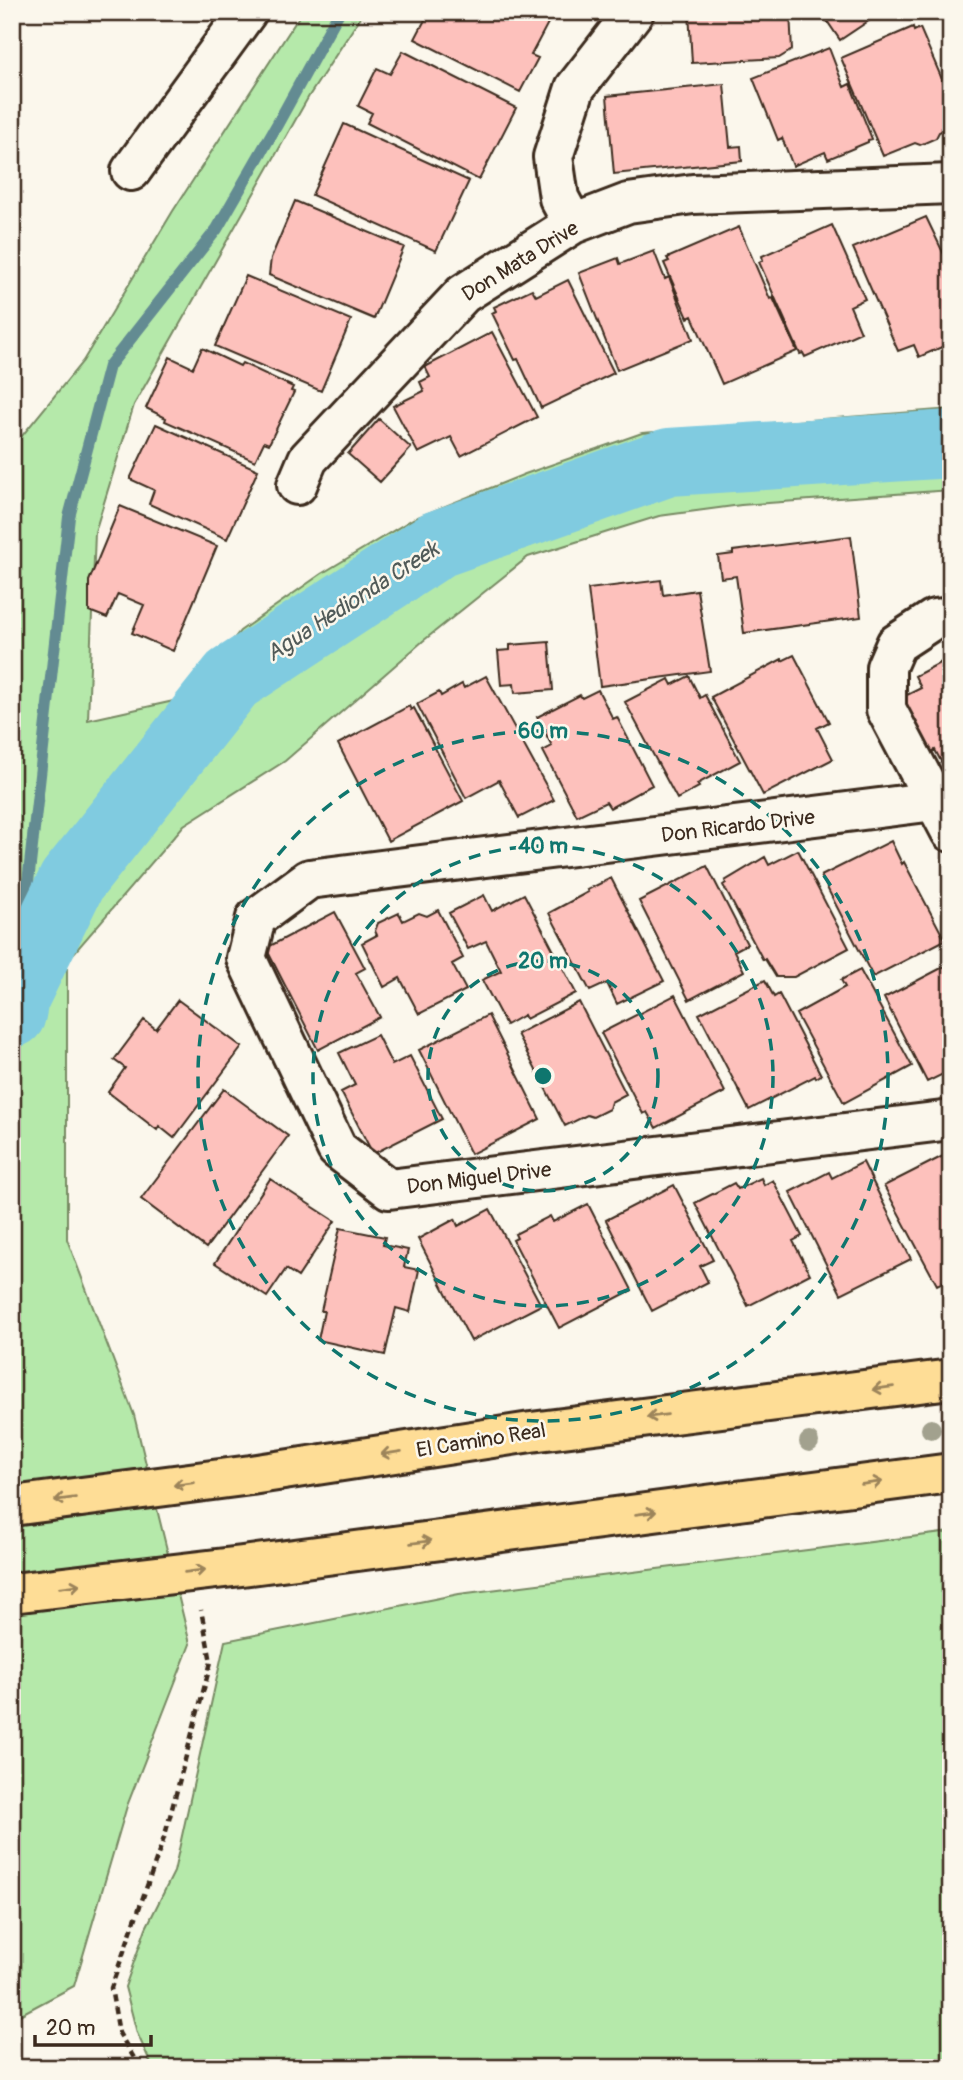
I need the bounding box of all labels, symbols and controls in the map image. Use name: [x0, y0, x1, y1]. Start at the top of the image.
street label: Don Mata Drive: [457, 215, 584, 308]
water label: Agua Hedionda Creek: [260, 533, 446, 668]
text: 60 m: [518, 718, 568, 745]
street label: Don Ricardo Drive: [660, 804, 817, 849]
text: 40 m: [518, 833, 568, 860]
text: 20 m: [518, 948, 568, 975]
centre of rings: [531, 1064, 555, 1088]
street label: Don Miguel Drive: [405, 1156, 554, 1201]
one-way arrow: [872, 1381, 895, 1394]
one-way arrow: [646, 1409, 669, 1422]
street label: El Camino Real: [414, 1417, 548, 1464]
one-way arrow: [380, 1447, 403, 1460]
one-way arrow: [860, 1476, 883, 1489]
one-way arrow: [173, 1477, 196, 1490]
one-way arrow: [54, 1493, 77, 1506]
one-way arrow: [635, 1506, 657, 1519]
one-way arrow: [409, 1536, 432, 1549]
one-way arrow: [183, 1565, 206, 1578]
one-way arrow: [58, 1579, 81, 1592]
scale bar: [35, 2003, 150, 2047]
text: 20 m: [46, 2015, 95, 2042]

